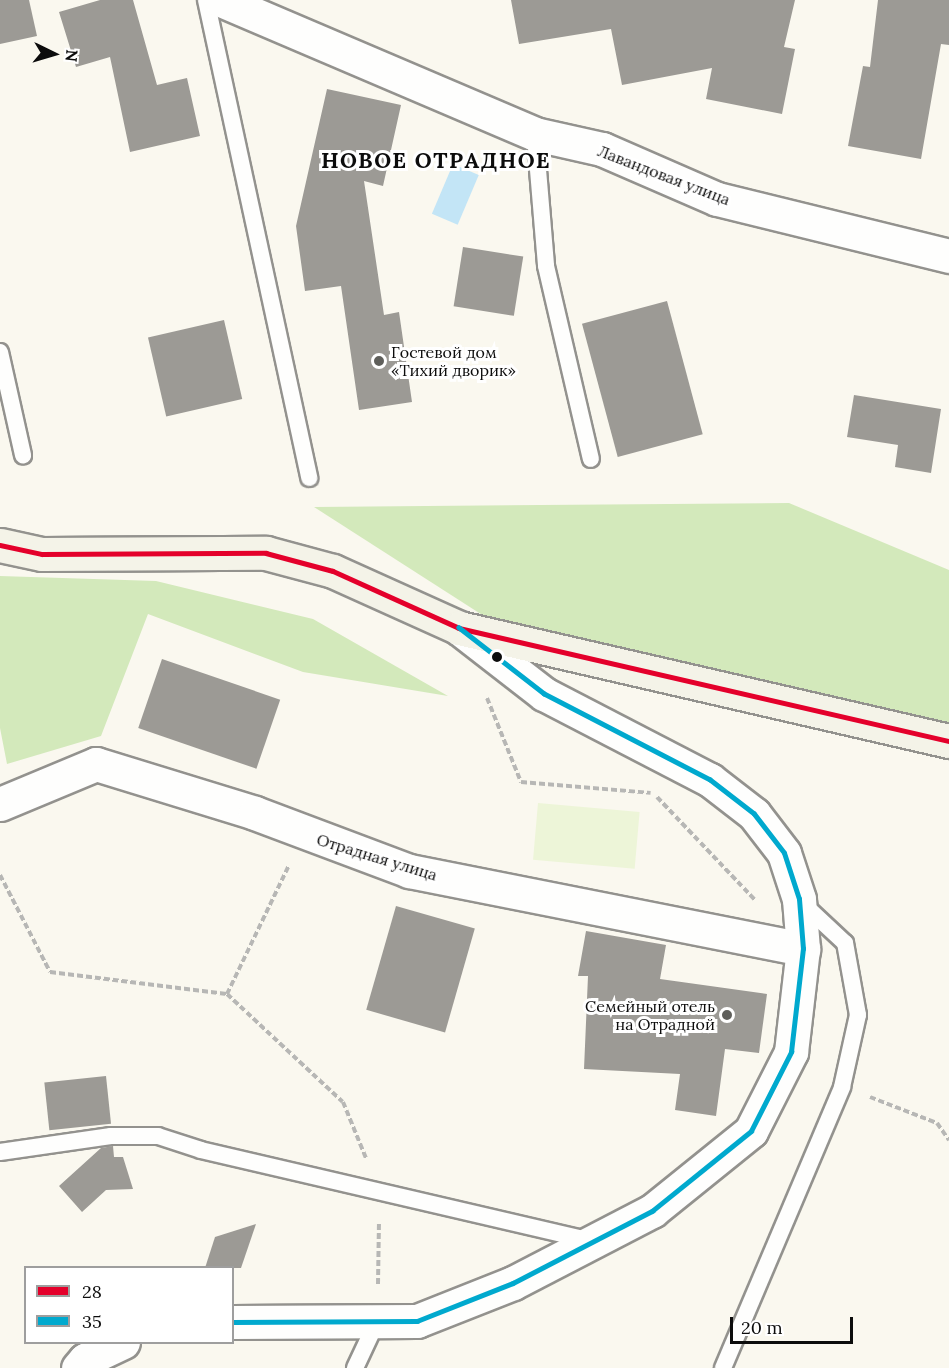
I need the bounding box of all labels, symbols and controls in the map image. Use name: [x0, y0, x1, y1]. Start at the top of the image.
north arrow: [24, 24, 84, 84]
text: N: [61, 49, 82, 63]
street label: Лавандовая улица: [595, 141, 733, 209]
district label: НОВОЕ ОТРАДНОЕ: [321, 148, 551, 174]
place label: Гостевой дом «Тихий дворик»: [391, 342, 516, 380]
marker: Гостевой дом «Тихий дворик»: [372, 354, 386, 368]
unlabelled marker: [491, 651, 503, 663]
street label: Отрадная улица: [314, 830, 440, 884]
place label: Семейный отель на Отрадной: [585, 996, 715, 1034]
marker: Семейный отель на Отрадной: [720, 1008, 734, 1022]
legend: [24, 1266, 234, 1344]
text: 28: [82, 1280, 102, 1303]
scale bar: [733, 1305, 856, 1343]
text: 35: [82, 1310, 102, 1333]
text: 20 m: [741, 1316, 783, 1339]

